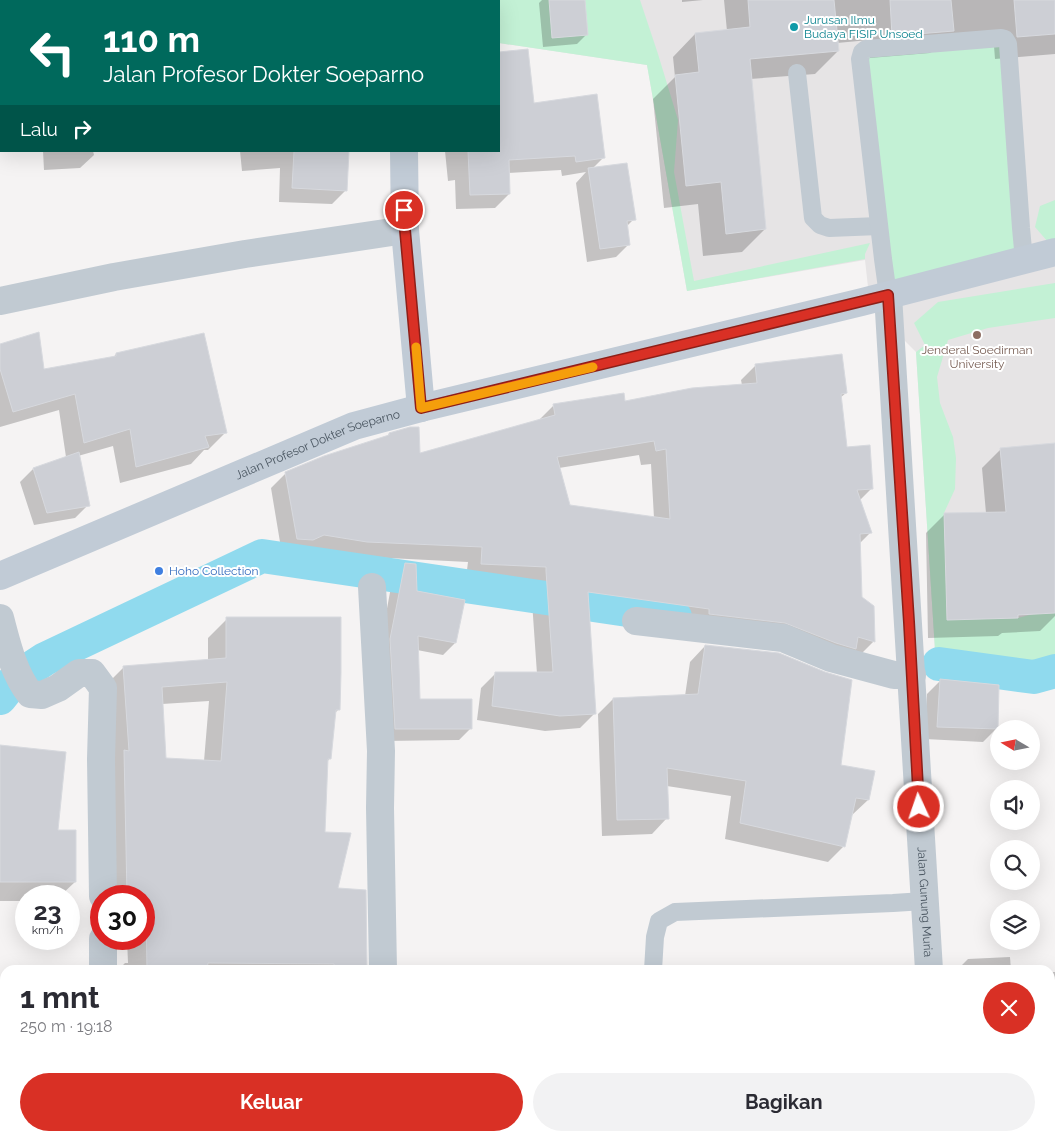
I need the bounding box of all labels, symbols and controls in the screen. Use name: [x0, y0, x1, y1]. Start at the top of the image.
place label: Jurusan Ilmu Budaya FISIP Unsoed: [804, 13, 923, 41]
text: 110 m: [103, 19, 200, 60]
icon: left: [20, 20, 85, 85]
marker: Jurusan Ilmu Budaya FISIP Unsoed: [788, 21, 800, 33]
text: Jalan Profesor Dokter Soeparno: [103, 61, 424, 87]
icon: right: [68, 115, 96, 143]
text: Lalu: [20, 118, 58, 140]
pin: [383, 189, 425, 231]
icon: arrive: [390, 196, 418, 224]
marker: Jenderal Soedirman University: [971, 329, 983, 341]
place label: Jenderal Soedirman University: [921, 343, 1033, 371]
street label: Jalan Profesor Dokter Soeparno: [233, 407, 401, 482]
place label: Hoho Collection: [169, 564, 258, 578]
marker: Hoho Collection: [153, 565, 165, 577]
north arrow: [990, 720, 1040, 770]
map controls: [990, 720, 1040, 950]
position arrow: [892, 780, 944, 832]
button: sound: [990, 780, 1040, 830]
button: search: [990, 840, 1040, 890]
street label: Jalan Gunung Muria: [915, 846, 935, 957]
speed limit sign: 30: [90, 885, 155, 950]
text: 23: [33, 896, 62, 926]
button: layers: [990, 900, 1040, 950]
text: km/h: [32, 923, 63, 937]
text: 1 mnt: [20, 980, 100, 1015]
button: close: [983, 982, 1035, 1034]
text: 250 m · 19:18: [20, 1017, 112, 1036]
button: Keluar: [20, 1073, 523, 1131]
button: Bagikan: [533, 1073, 1035, 1131]

